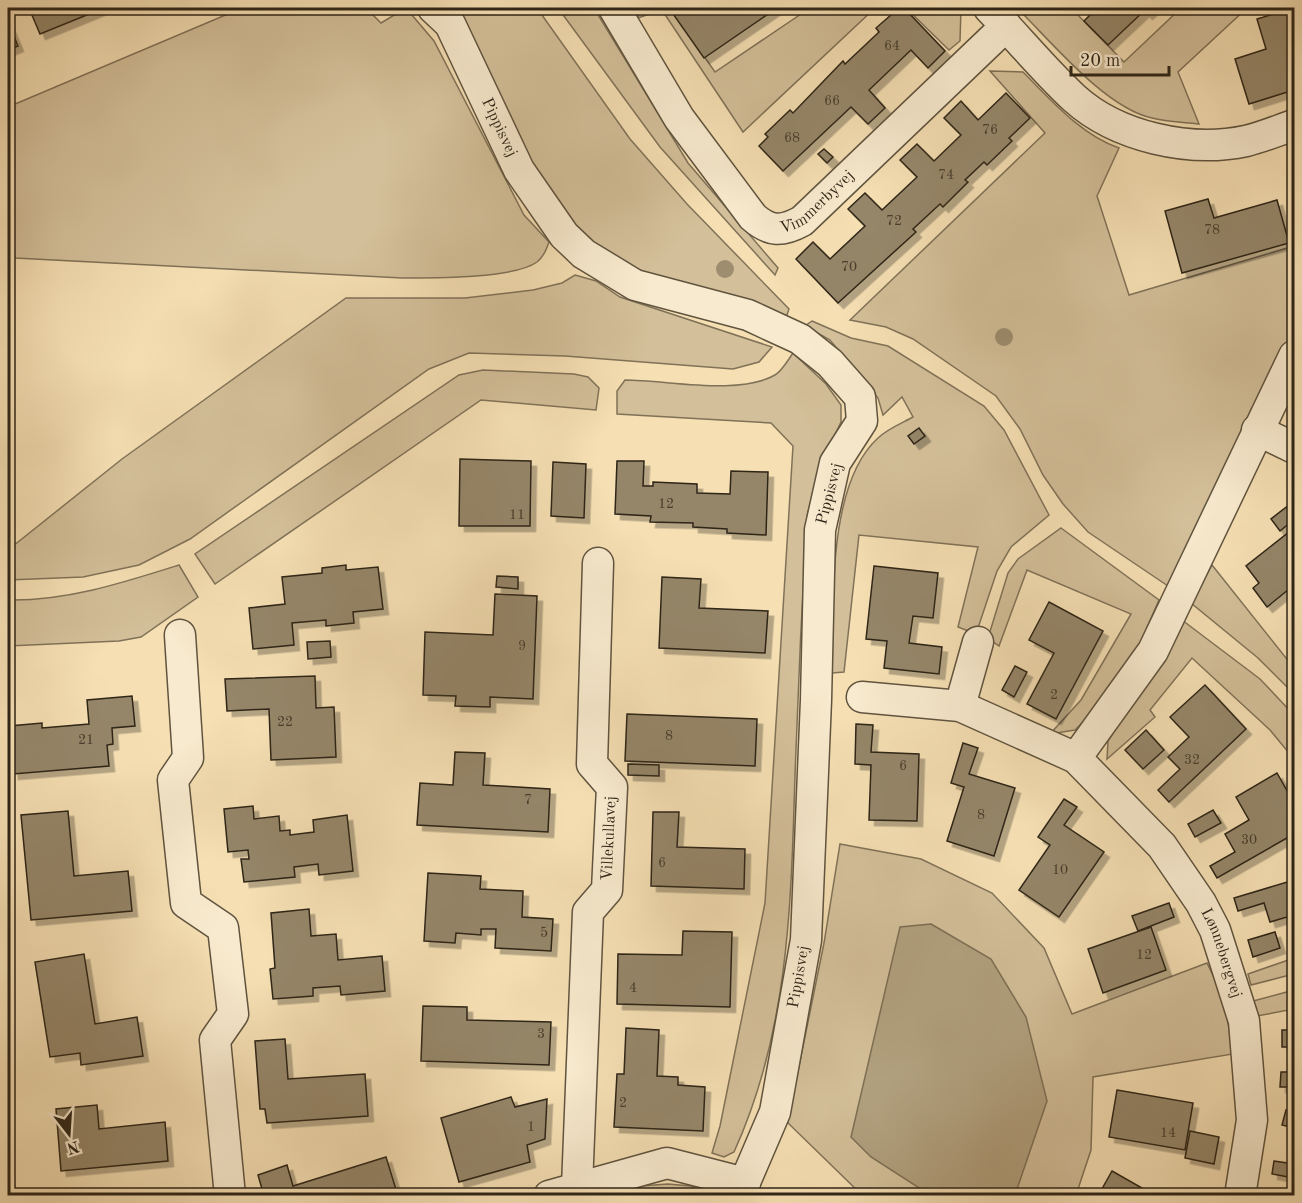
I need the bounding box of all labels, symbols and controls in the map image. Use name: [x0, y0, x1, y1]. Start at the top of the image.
house number: 64: [884, 39, 900, 53]
scale bar: [1071, 39, 1168, 77]
text: 20 m: [1080, 52, 1120, 70]
house number: 66: [824, 94, 840, 108]
street label: Pippisvej: [478, 96, 520, 160]
house number: 76: [982, 123, 998, 137]
house number: 68: [784, 131, 800, 145]
street label: Vimmerbyvej: [778, 168, 857, 237]
house number: 74: [938, 168, 954, 182]
house number: 72: [886, 214, 902, 228]
house number: 78: [1204, 223, 1220, 237]
house number: 70: [841, 260, 857, 274]
street label: Pippisvej: [814, 461, 846, 527]
house number: 12: [658, 497, 674, 511]
house number: 11: [509, 508, 525, 522]
house number: 9: [518, 639, 526, 653]
house number: 2: [1050, 688, 1058, 702]
house number: 22: [277, 715, 293, 729]
house number: 8: [665, 729, 673, 743]
house number: 21: [78, 733, 94, 747]
house number: 32: [1184, 753, 1200, 767]
house number: 6: [899, 759, 907, 773]
house number: 7: [524, 793, 532, 807]
street label: Villekullavej: [599, 795, 620, 881]
house number: 8: [977, 808, 985, 822]
house number: 30: [1241, 833, 1257, 847]
house number: 6: [658, 856, 666, 870]
house number: 10: [1052, 863, 1068, 877]
street label: Lønnebergvej: [1197, 906, 1244, 1000]
house number: 5: [540, 926, 548, 940]
street label: Pippisvej: [786, 944, 812, 1010]
house number: 12: [1136, 948, 1152, 962]
house number: 4: [629, 981, 637, 995]
house number: 3: [537, 1027, 545, 1041]
house number: 2: [619, 1096, 627, 1110]
north arrow: [39, 1104, 99, 1164]
house number: 1: [527, 1120, 535, 1134]
house number: 14: [1160, 1126, 1176, 1140]
text: N: [64, 1137, 81, 1156]

